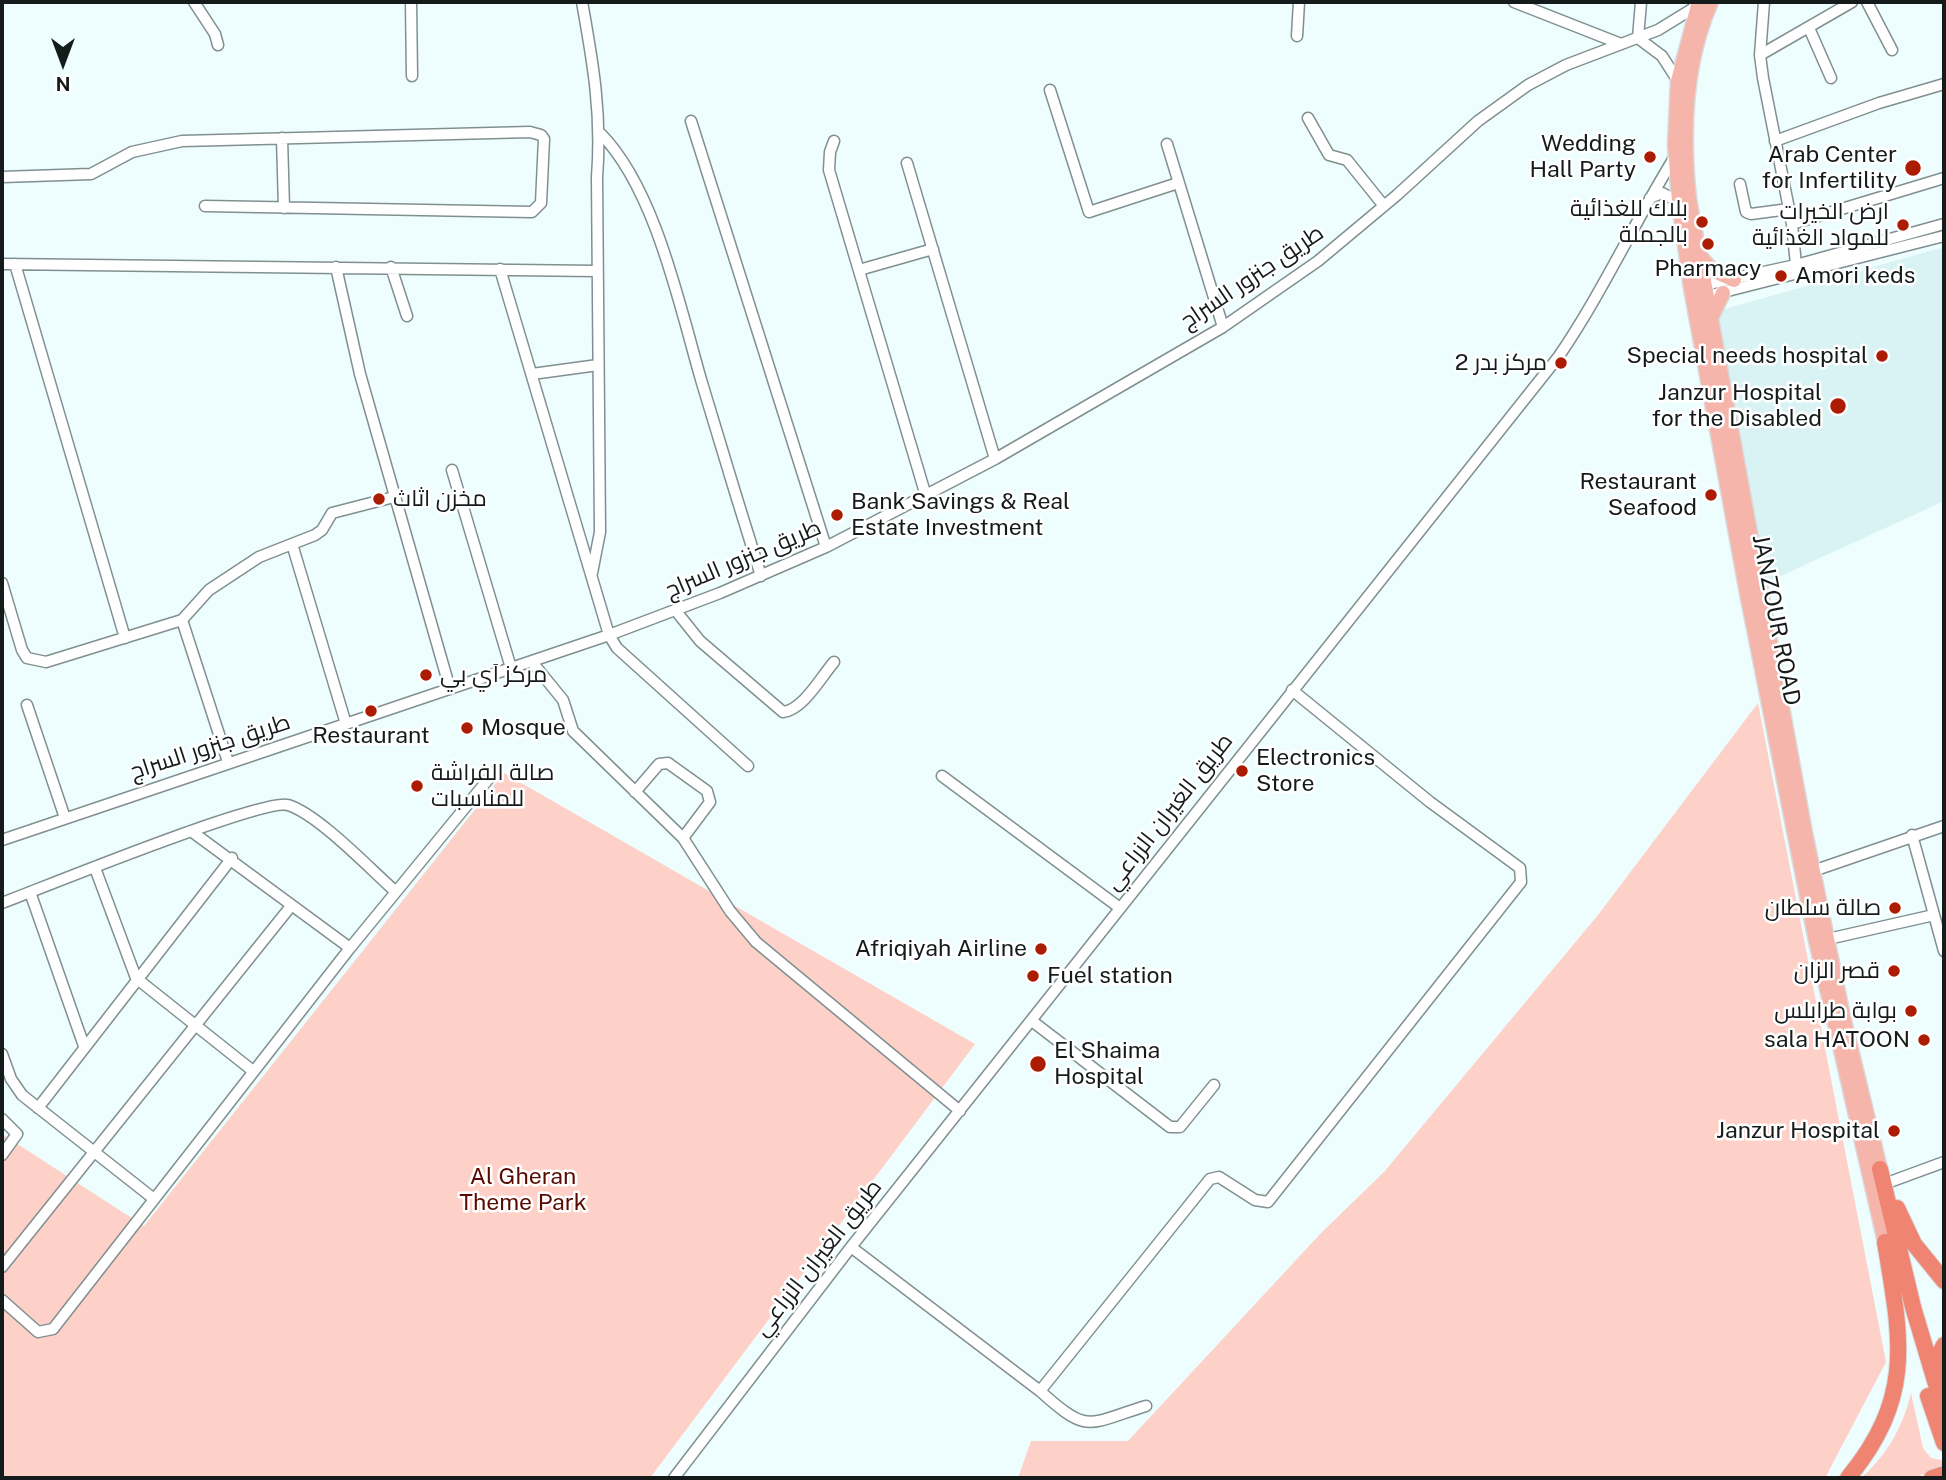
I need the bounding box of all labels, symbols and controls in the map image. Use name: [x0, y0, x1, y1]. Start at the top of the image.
north arrow: [28, 28, 98, 98]
text: N: [56, 73, 70, 95]
place label: Wedding Hall Party: [1530, 130, 1636, 184]
place label: Arab Center for Infertility: [1762, 141, 1897, 195]
marker: Wedding Hall Party: [1642, 149, 1658, 165]
marker: Arab Center for Infertility: [1903, 158, 1923, 178]
place label: بلاك للغذائية بالجملة: [1570, 195, 1688, 249]
place label: ارض الخيرات للمواد الغذائية: [1752, 198, 1889, 252]
marker: بلاك للغذائية بالجملة: [1694, 214, 1710, 230]
marker: ارض الخيرات للمواد الغذائية: [1895, 217, 1911, 233]
street label: طريق جنزور السراج: [1175, 219, 1329, 335]
marker: Pharmacy: [1700, 236, 1716, 252]
place label: Pharmacy: [1655, 255, 1761, 283]
place label: Amori keds: [1795, 262, 1915, 290]
marker: Amori keds: [1773, 268, 1789, 284]
place label: Special needs hospital: [1626, 342, 1868, 370]
marker: Special needs hospital: [1874, 348, 1890, 364]
place label: مركز بدر 2: [1455, 349, 1547, 377]
marker: مركز بدر 2: [1553, 355, 1569, 371]
place label: Janzur Hospital for the Disabled: [1652, 379, 1822, 433]
marker: Janzur Hospital for the Disabled: [1828, 396, 1848, 416]
place label: Restaurant Seafood: [1579, 468, 1697, 522]
place label: مخزن اثاث: [393, 485, 487, 513]
marker: Restaurant Seafood: [1703, 487, 1719, 503]
place label: Bank Savings & Real Estate Investment: [851, 488, 1070, 542]
marker: مخزن اثاث: [371, 491, 387, 507]
marker: Bank Savings & Real Estate Investment: [829, 507, 845, 523]
street label: طريق جنزور السراج: [661, 514, 825, 604]
street label: JANZOUR ROAD: [1746, 532, 1806, 708]
place label: مركز اَي بي: [440, 661, 547, 689]
marker: مركز اَي بي: [418, 667, 434, 683]
marker: Restaurant: [363, 703, 379, 719]
street label: طريق جنزور السراج: [126, 708, 294, 786]
place label: Mosque: [481, 714, 566, 742]
marker: Mosque: [459, 720, 475, 736]
place label: Restaurant: [312, 722, 430, 750]
street label: طريق الغيران الزراعي: [1099, 728, 1239, 896]
place label: Electronics Store: [1256, 744, 1375, 798]
place label: صالة الفراشة للمناسبات: [431, 759, 554, 813]
marker: Electronics Store: [1234, 763, 1250, 779]
marker: صالة الفراشة للمناسبات: [409, 778, 425, 794]
place label: صالة سلطان: [1765, 894, 1881, 922]
marker: صالة سلطان: [1887, 900, 1903, 916]
place label: Afriqiyah Airline: [855, 935, 1027, 963]
marker: Afriqiyah Airline: [1033, 941, 1049, 957]
place label: قصر الزان: [1794, 957, 1880, 985]
place label: Fuel station: [1047, 962, 1173, 990]
marker: قصر الزان: [1886, 963, 1902, 979]
marker: Fuel station: [1025, 968, 1041, 984]
place label: بوابة طرابلس: [1774, 997, 1897, 1025]
marker: بوابة طرابلس: [1903, 1003, 1919, 1019]
place label: sala HATOON: [1764, 1026, 1910, 1054]
marker: sala HATOON: [1916, 1032, 1932, 1048]
place label: El Shaima Hospital: [1054, 1037, 1160, 1091]
marker: El Shaima Hospital: [1028, 1054, 1048, 1074]
place label: Janzur Hospital: [1716, 1117, 1880, 1145]
marker: Janzur Hospital: [1886, 1123, 1902, 1139]
park label: Al Gheran Theme Park: [459, 1163, 587, 1217]
street label: طريق الغيران الزراعي: [748, 1174, 888, 1342]

